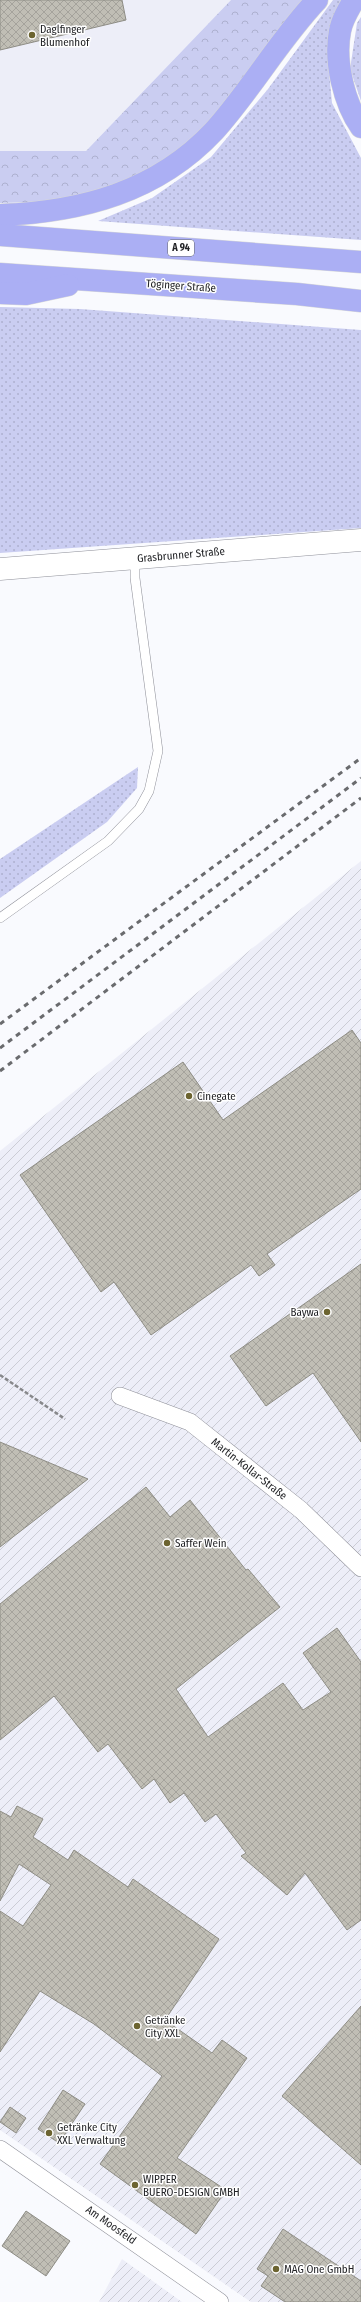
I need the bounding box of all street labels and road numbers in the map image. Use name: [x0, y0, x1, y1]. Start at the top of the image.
road number: A 94: [168, 240, 194, 256]
street label: Töginger Straße: [146, 277, 216, 295]
street label: Grasbrunner Straße: [137, 545, 225, 565]
street label: Martin-Kollar-Straße: [209, 1435, 289, 1503]
street label: Am Moosfeld: [83, 2203, 139, 2247]

